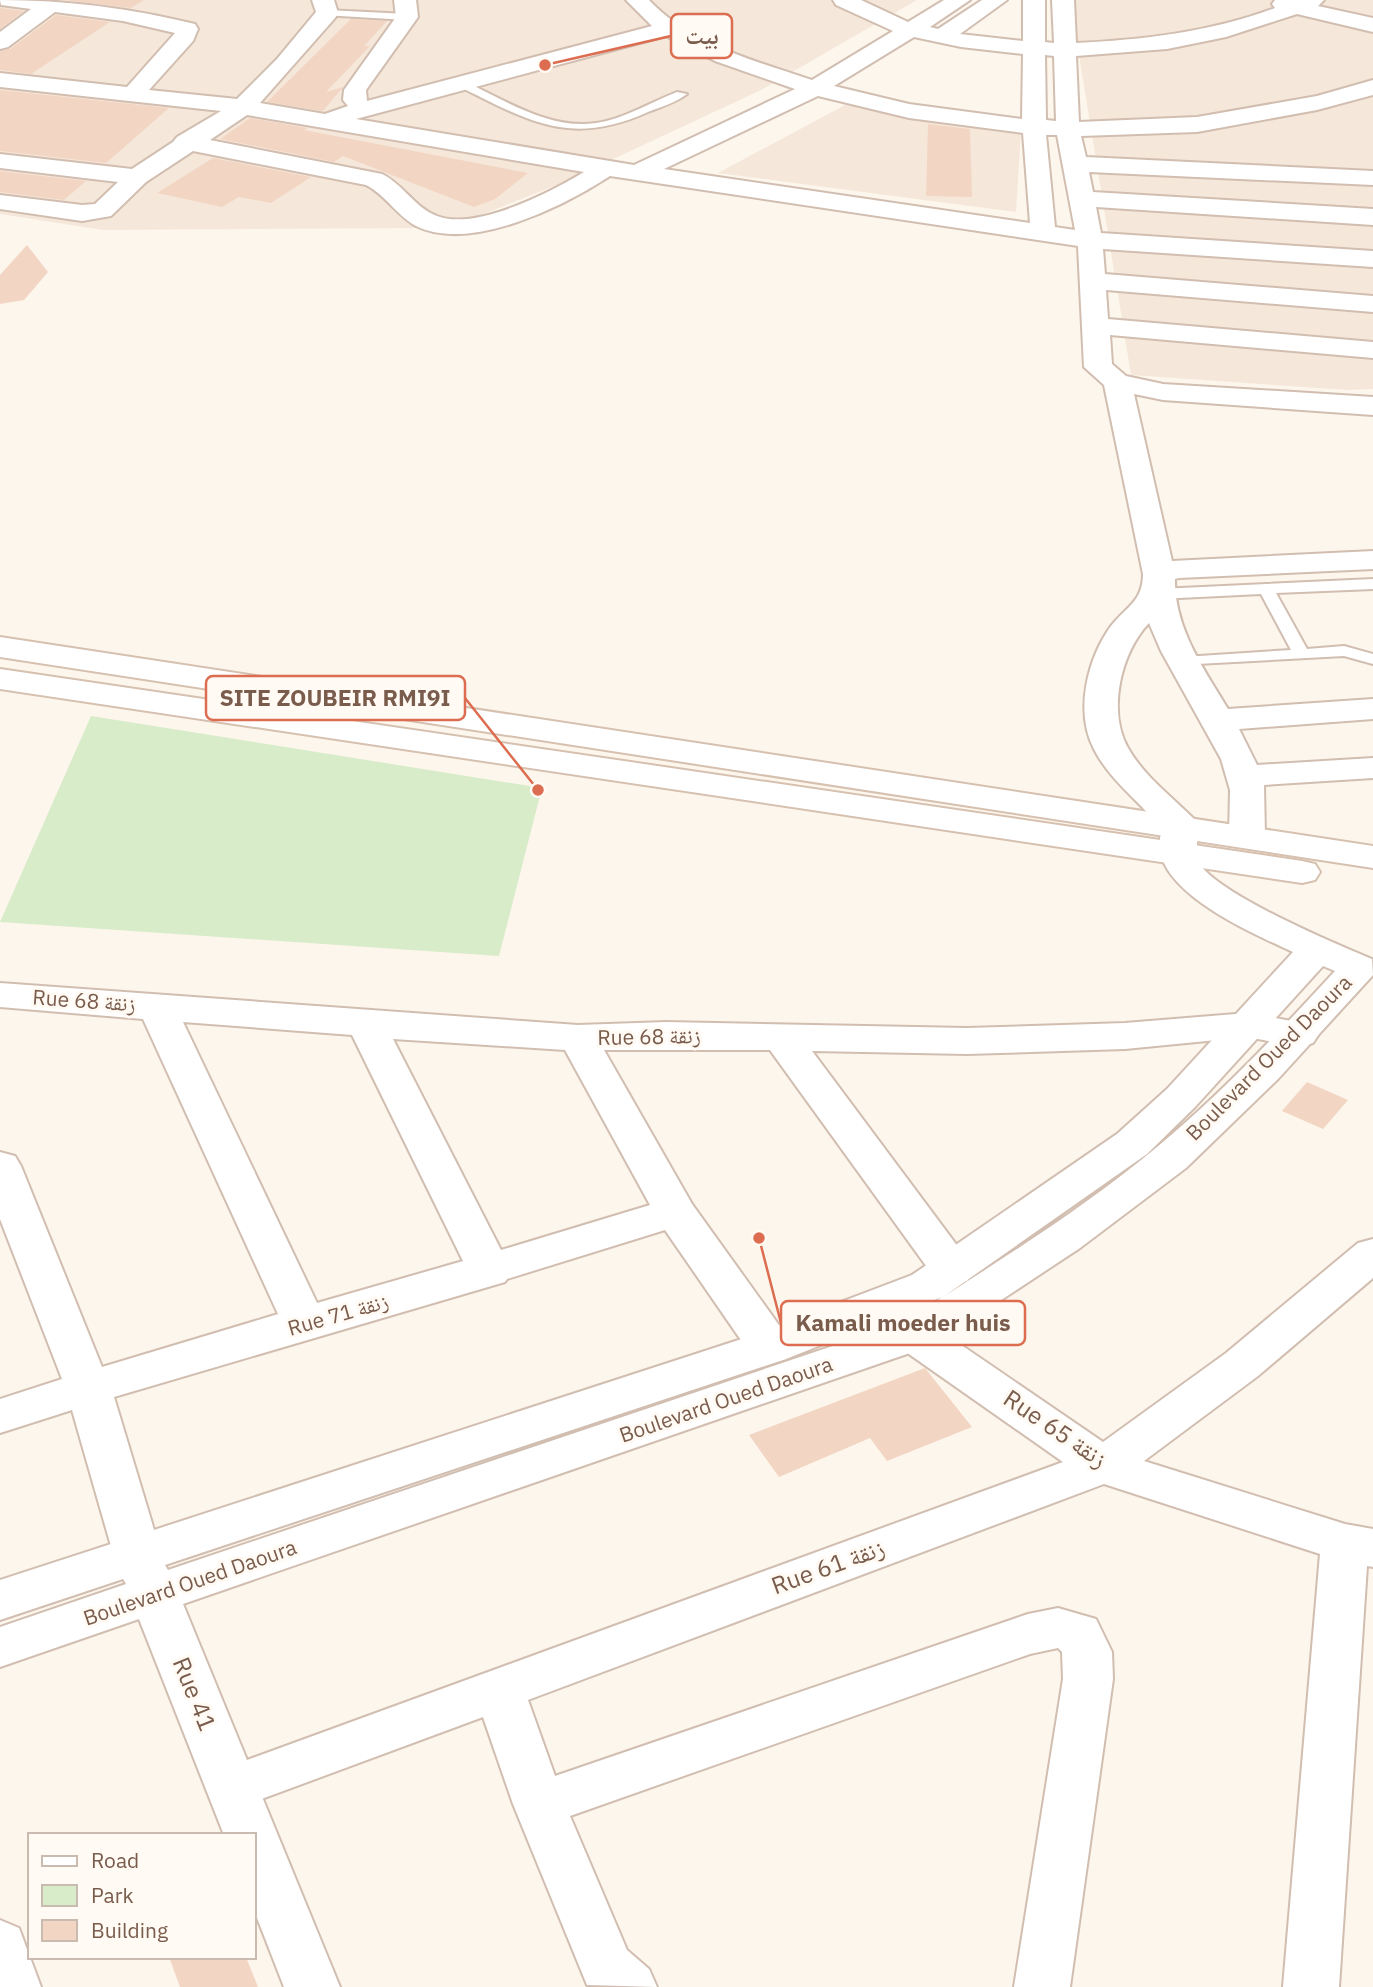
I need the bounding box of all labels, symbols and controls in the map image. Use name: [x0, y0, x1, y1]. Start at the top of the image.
callout: بيت: [671, 14, 732, 58]
text: بيت: [685, 20, 719, 50]
callout: SITE ZOUBEIR RMI9I: [206, 676, 465, 720]
text: SITE ZOUBEIR RMI9I: [219, 682, 451, 712]
street label: Boulevard Oued Daoura: [1179, 968, 1357, 1146]
street label: Rue 68 زنقة: [31, 982, 137, 1018]
street label: Rue 68 زنقة: [597, 1021, 701, 1051]
street label: Rue 71 زنقة: [284, 1286, 391, 1342]
callout: Kamali moeder huis: [781, 1301, 1025, 1345]
text: Kamali moeder huis: [795, 1307, 1011, 1337]
street label: Boulevard Oued Daoura: [615, 1349, 836, 1449]
street label: Rue 65 زنقة: [998, 1382, 1114, 1475]
street label: Rue 61 زنقة: [767, 1531, 889, 1601]
street label: Boulevard Oued Daoura: [79, 1532, 300, 1632]
street label: Rue 41: [166, 1652, 224, 1735]
legend: [28, 1833, 256, 1959]
text: Road: [91, 1846, 139, 1874]
text: Park: [91, 1881, 134, 1909]
text: Building: [91, 1916, 168, 1944]

